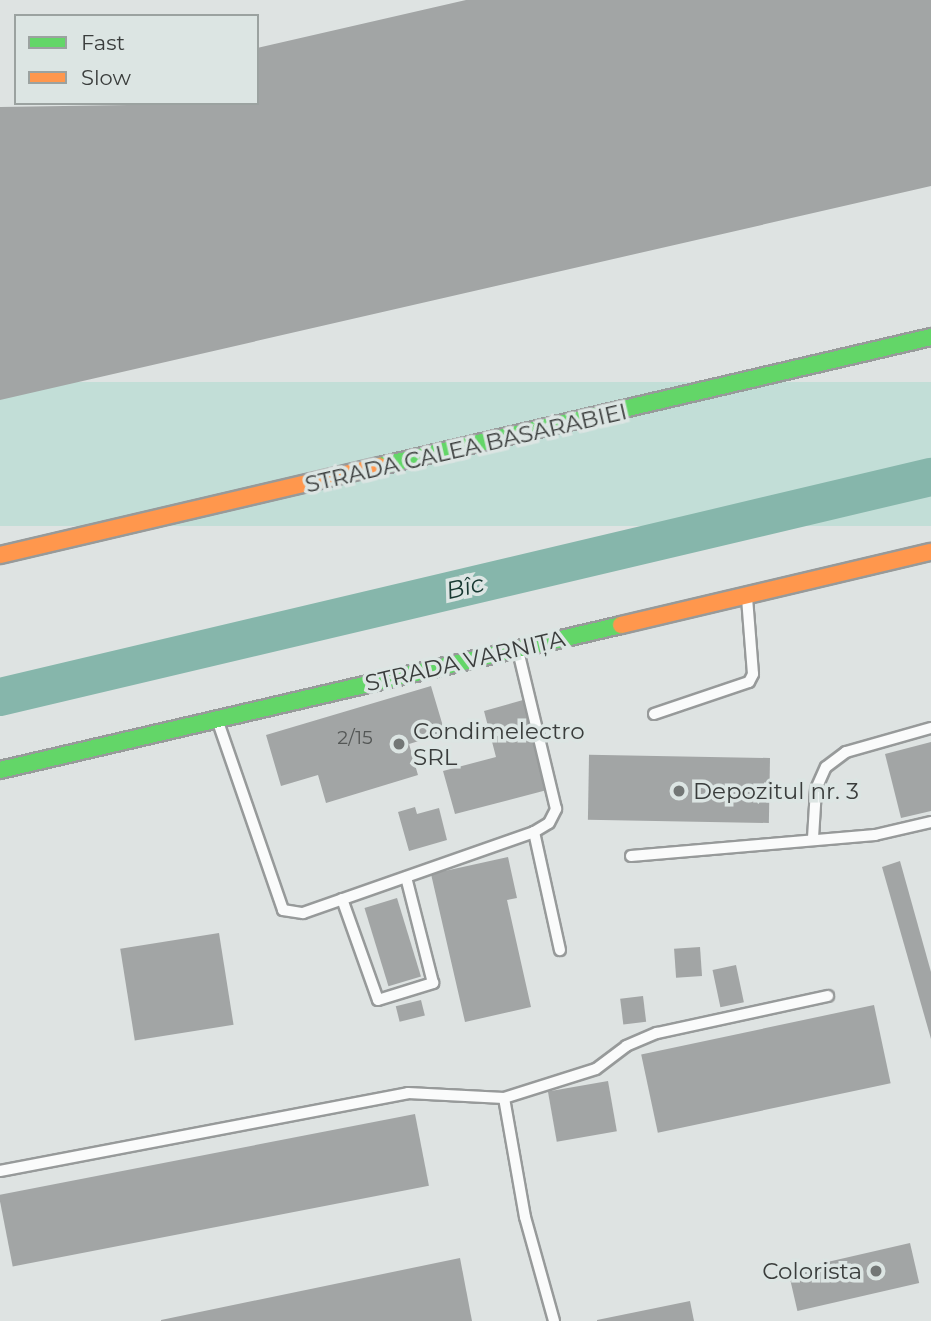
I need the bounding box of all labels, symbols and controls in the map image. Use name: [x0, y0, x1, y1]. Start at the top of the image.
legend: [14, 14, 259, 105]
text: Fast: [81, 30, 125, 55]
text: Slow: [81, 65, 131, 90]
street label: STRADA CALEA BASARABIEI: [302, 397, 630, 499]
water label: Bîc: [443, 569, 487, 605]
street label: STRADA VARNIȚA: [362, 625, 568, 697]
place label: Condimelectro SRL: [413, 717, 585, 771]
house number: 2/15: [337, 727, 373, 749]
marker: Condimelectro SRL: [391, 736, 407, 752]
place label: Depozitul nr. 3: [693, 777, 859, 805]
marker: Depozitul nr. 3: [671, 783, 687, 799]
place label: Colorista: [762, 1257, 862, 1285]
marker: Colorista: [868, 1263, 884, 1279]

